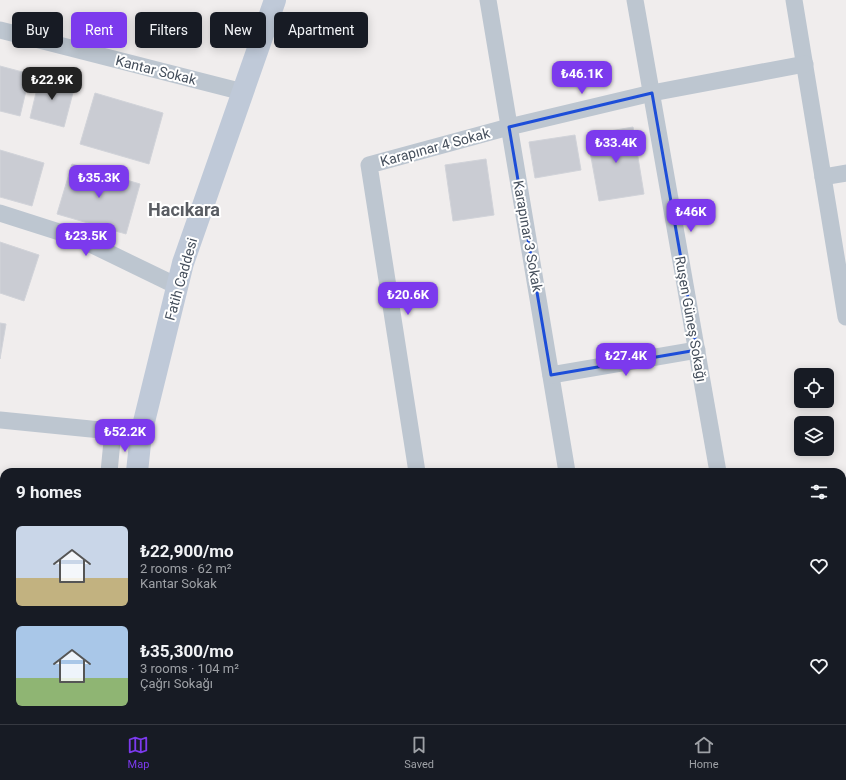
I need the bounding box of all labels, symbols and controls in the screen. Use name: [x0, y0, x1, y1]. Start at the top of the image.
chip: Buy: [12, 12, 63, 48]
chip: Rent: [71, 12, 127, 48]
chip: Filters: [135, 12, 202, 48]
chip: New: [210, 12, 266, 48]
chip: Apartment: [274, 12, 368, 48]
street label: Kantar Sokak: [114, 52, 199, 88]
pin: ₺46.1K: [549, 61, 615, 95]
text: ₺46.1K: [561, 66, 603, 81]
pin: ₺22.9K: [19, 67, 85, 101]
text: ₺22.9K: [31, 72, 73, 87]
street label: Karapınar 4 Sokak: [378, 124, 492, 169]
pin: ₺33.4K: [583, 130, 649, 164]
text: ₺33.4K: [595, 135, 637, 150]
pin: ₺35.3K: [66, 165, 132, 199]
text: ₺35.3K: [78, 170, 120, 185]
street label: Karapınar 3 Sokak: [510, 179, 546, 294]
district label: Hacıkara: [148, 199, 220, 220]
pin: ₺46K: [667, 199, 715, 233]
text: ₺46K: [676, 204, 706, 219]
pin: ₺23.5K: [53, 223, 119, 257]
text: ₺23.5K: [65, 228, 107, 243]
street label: Fatih Caddesi: [162, 236, 200, 322]
street label: Ruşen Güneş Sokağı: [672, 255, 710, 383]
pin: ₺20.6K: [375, 282, 441, 316]
text: ₺20.6K: [387, 287, 429, 302]
pin: ₺27.4K: [593, 343, 659, 377]
text: ₺27.4K: [605, 348, 647, 363]
map controls: [794, 368, 834, 456]
button: locate: [794, 368, 834, 408]
button: layers: [794, 416, 834, 456]
pin: ₺52.2K: [92, 419, 158, 453]
text: ₺52.2K: [104, 424, 146, 439]
icon: filters: [808, 481, 830, 503]
text: 9 homes: [16, 482, 82, 502]
text: ₺22,900/mo: [140, 541, 234, 561]
icon: home: [48, 542, 96, 590]
icon: heart: [808, 555, 830, 577]
text: 2 rooms · 62 m²: [140, 561, 232, 576]
text: Kantar Sokak: [140, 576, 217, 591]
text: ₺35,300/mo: [140, 641, 234, 661]
icon: home: [48, 642, 96, 690]
icon: heart: [808, 655, 830, 677]
text: 3 rooms · 104 m²: [140, 661, 239, 676]
text: Çağrı Sokağı: [140, 676, 213, 691]
tab: Map: [127, 734, 149, 771]
tab: Saved: [404, 734, 434, 771]
tab: Home: [689, 734, 719, 771]

